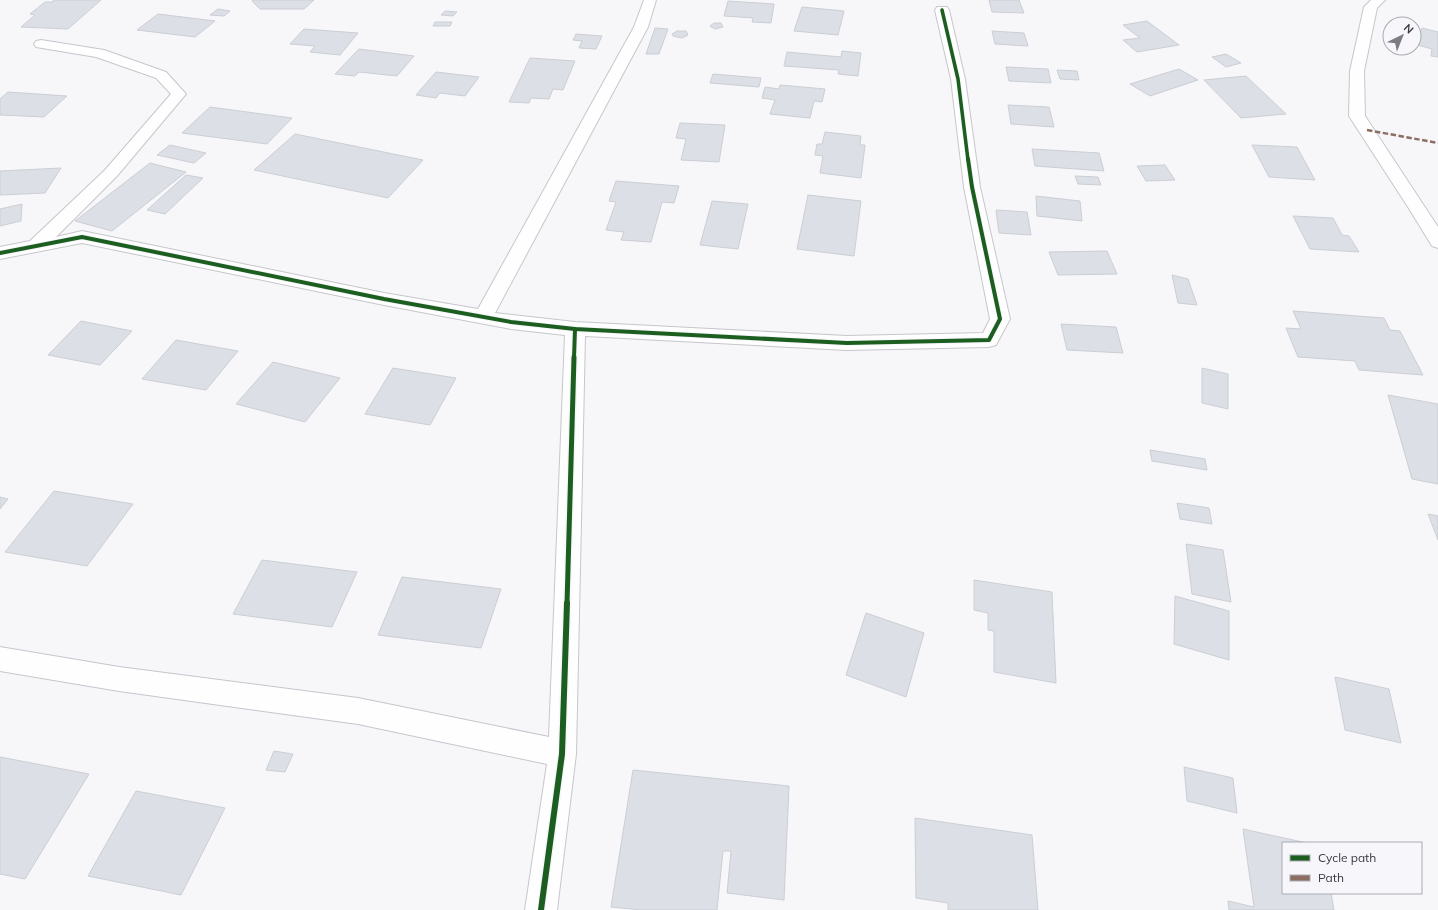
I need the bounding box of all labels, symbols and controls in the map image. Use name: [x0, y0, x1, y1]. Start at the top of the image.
north arrow: [1382, 16, 1422, 56]
text: N: [1401, 21, 1417, 37]
legend: [1282, 842, 1422, 894]
text: Cycle path: [1318, 850, 1376, 865]
text: Path: [1318, 870, 1344, 885]

